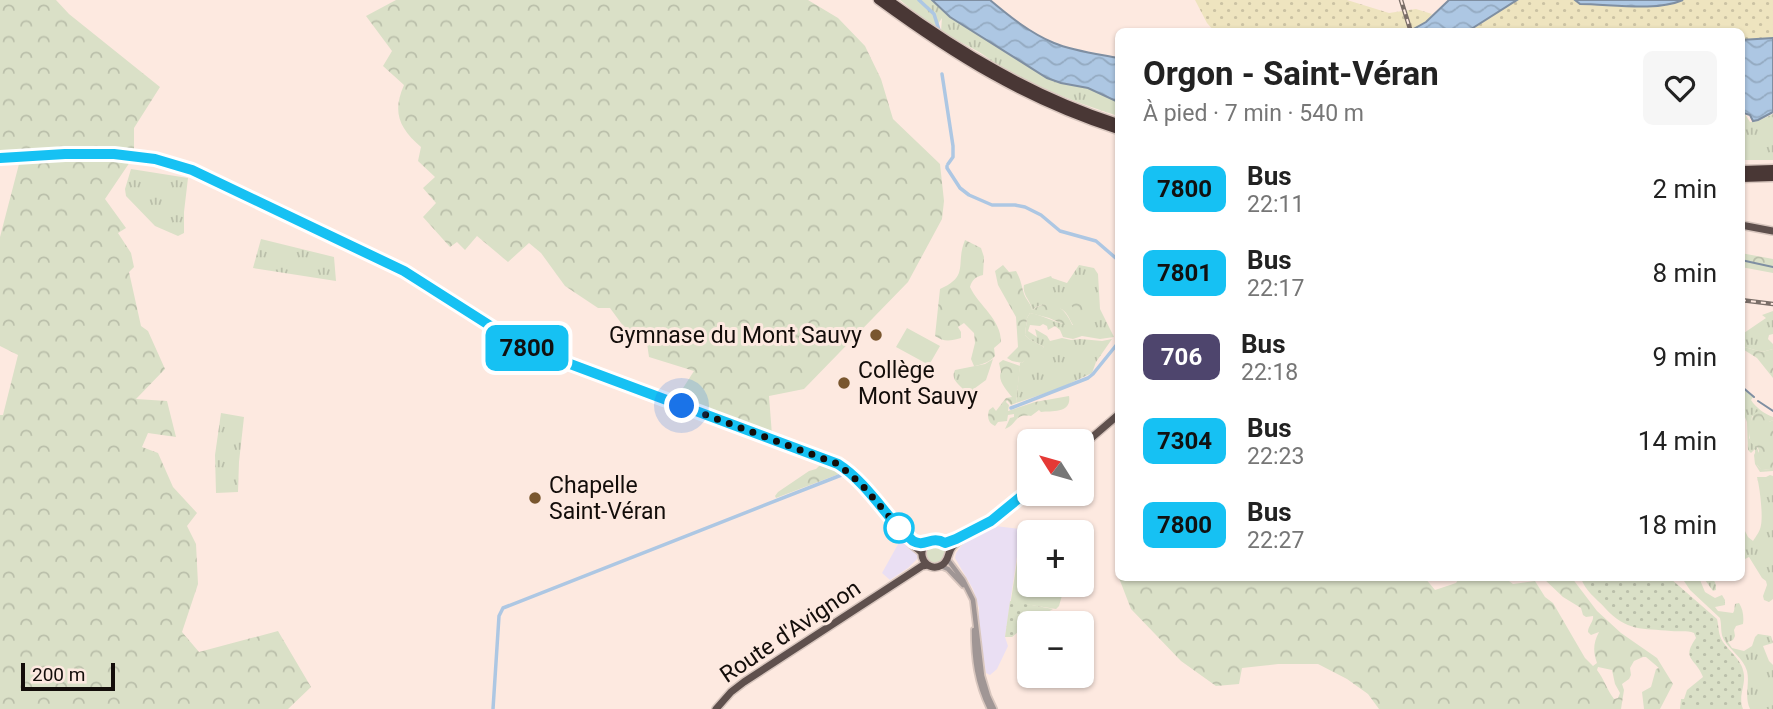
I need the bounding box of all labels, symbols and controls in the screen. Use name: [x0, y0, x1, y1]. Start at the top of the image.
button: heart: [1643, 51, 1717, 125]
text: Orgon - Saint-Véran: [1143, 54, 1439, 93]
text: À pied · 7 min · 540 m: [1143, 100, 1364, 127]
text: Bus: [1247, 161, 1292, 191]
text: 2 min: [1652, 174, 1717, 204]
text: 7800: [1157, 175, 1212, 203]
text: 22:11: [1247, 191, 1304, 218]
text: Bus: [1247, 245, 1292, 275]
text: 8 min: [1652, 258, 1717, 288]
text: 7801: [1157, 259, 1212, 287]
text: 22:17: [1247, 275, 1304, 302]
place label: Gymnase du Mont Sauvy: [609, 322, 862, 349]
line badge: 7800: [478, 325, 576, 371]
marker: Gymnase du Mont Sauvy: [868, 327, 884, 343]
text: Bus: [1241, 329, 1286, 359]
text: 7800: [499, 334, 555, 362]
text: 9 min: [1652, 342, 1717, 372]
text: 706: [1161, 343, 1202, 371]
place label: Collège Mont Sauvy: [858, 357, 978, 410]
text: 22:18: [1241, 359, 1298, 386]
marker: Collège Mont Sauvy: [836, 375, 852, 391]
your location: [664, 388, 699, 423]
text: Bus: [1247, 413, 1292, 443]
text: 14 min: [1638, 426, 1717, 456]
text: 7304: [1157, 427, 1212, 455]
north arrow: [1017, 429, 1094, 506]
map controls: [1017, 429, 1094, 688]
text: 22:23: [1247, 443, 1304, 470]
place label: Chapelle Saint-Véran: [549, 472, 666, 525]
marker: Chapelle Saint-Véran: [527, 490, 543, 506]
text: Bus: [1247, 497, 1292, 527]
text: 18 min: [1638, 510, 1717, 540]
text: 7800: [1157, 511, 1212, 539]
unlabelled marker: [884, 513, 914, 543]
button: +: [1017, 520, 1094, 597]
text: 22:27: [1247, 527, 1304, 554]
street label: Route d'Avignon: [715, 574, 866, 688]
button: −: [1017, 611, 1094, 688]
scale bar: [21, 660, 116, 692]
text: 200 m: [32, 663, 85, 686]

